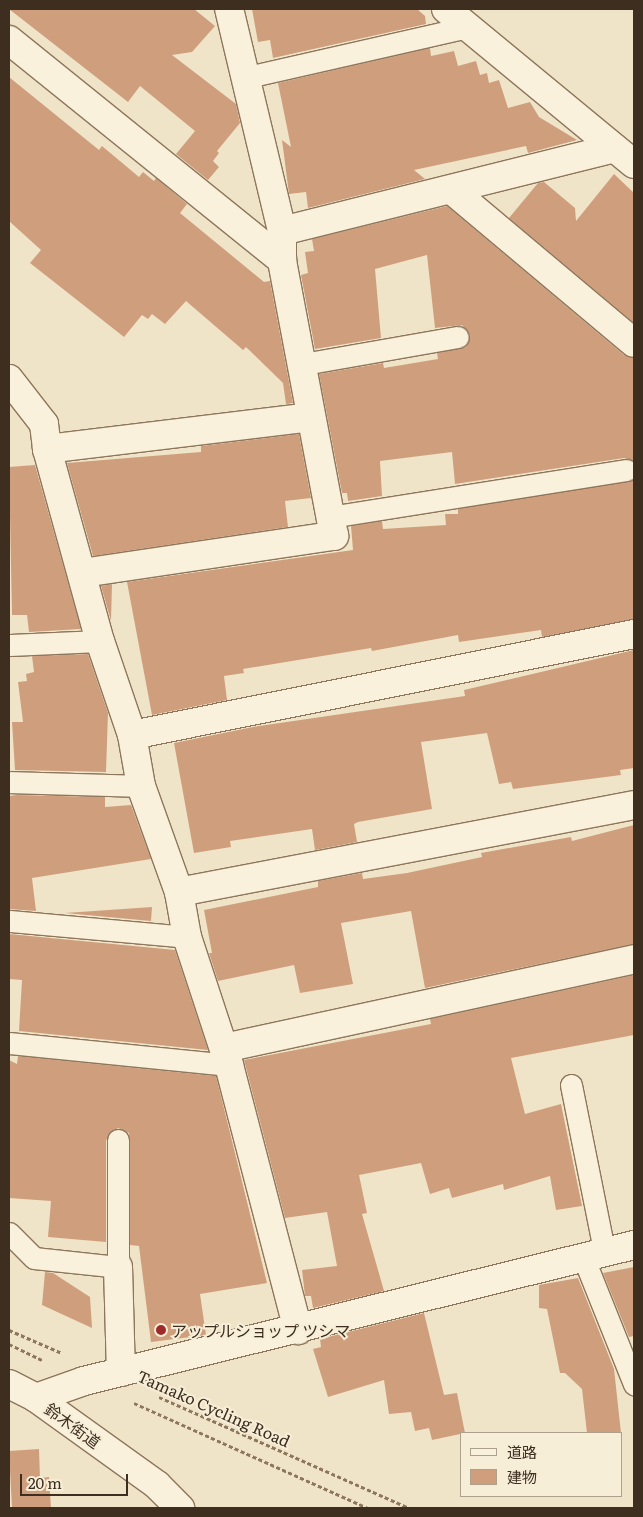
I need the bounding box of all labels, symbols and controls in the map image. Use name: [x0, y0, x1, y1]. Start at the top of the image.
place label: アップルショップ ツシマ: [171, 1320, 350, 1340]
marker: アップルショップ ツシマ: [155, 1324, 167, 1336]
street label: Tamako Cycling Road: [135, 1366, 293, 1450]
street label: 鈴木街道: [41, 1398, 105, 1452]
legend: [460, 1432, 623, 1497]
text: 道路: [507, 1440, 537, 1463]
scale bar: [22, 1464, 130, 1496]
text: 建物: [507, 1465, 537, 1488]
text: 20 m: [28, 1471, 62, 1494]

